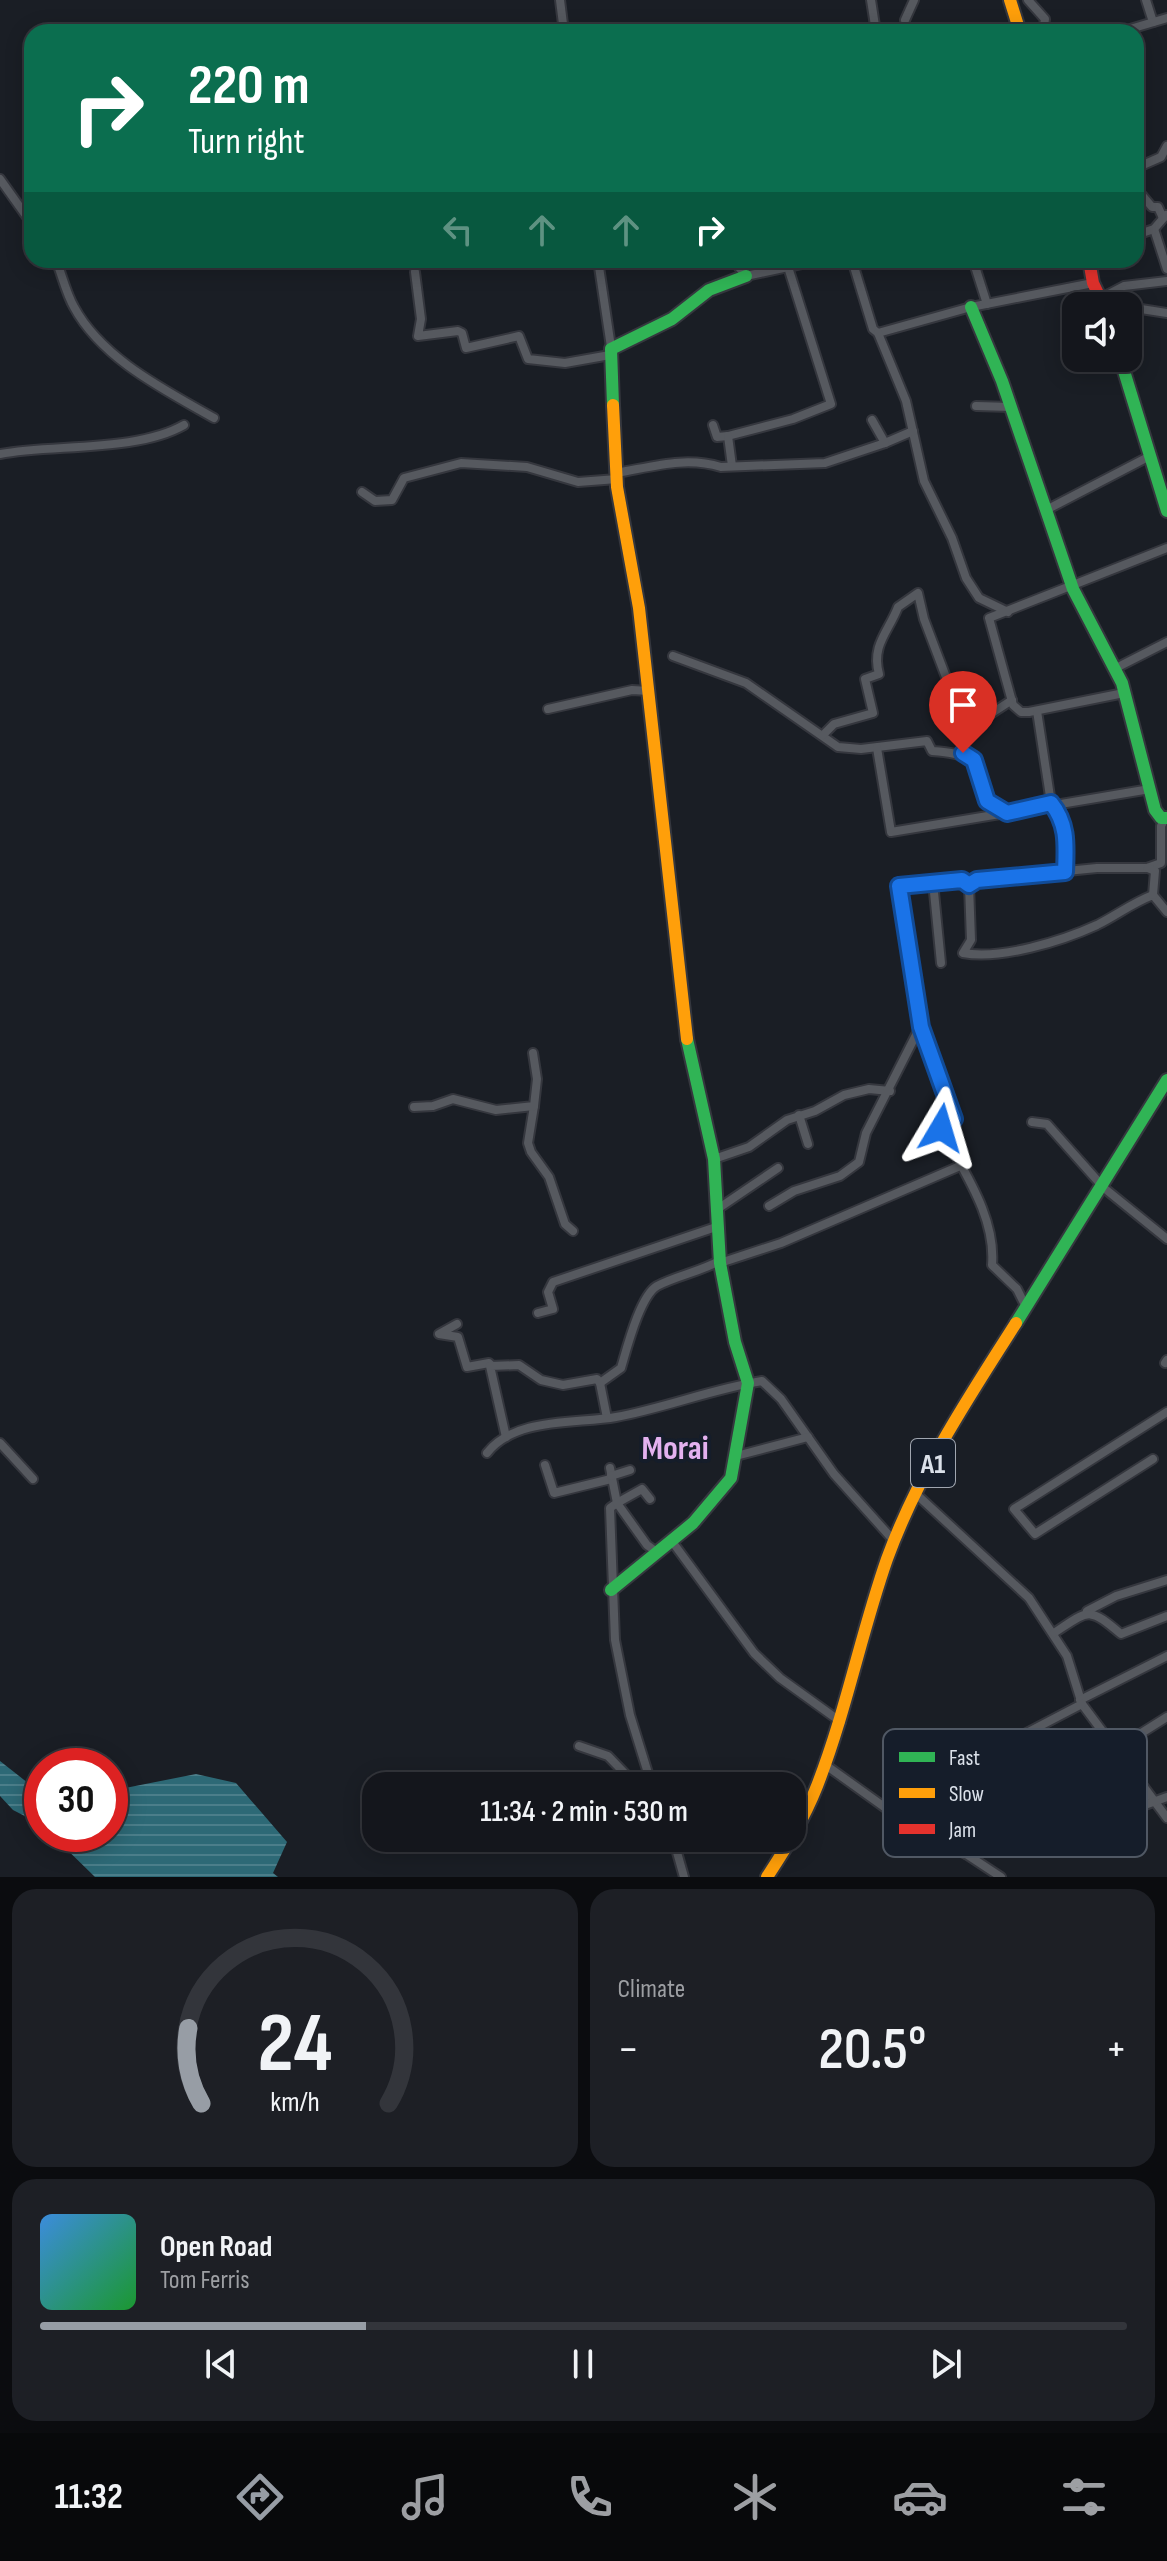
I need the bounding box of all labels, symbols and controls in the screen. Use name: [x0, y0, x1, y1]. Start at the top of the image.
text: 220 m: [188, 53, 310, 120]
icon: right: [56, 56, 160, 160]
text: Turn right: [188, 121, 305, 164]
icon: left: [436, 208, 480, 252]
icon: ahead: [520, 208, 564, 252]
icon: ahead: [604, 208, 648, 252]
icon: right: [688, 208, 732, 252]
map controls: [1062, 292, 1142, 372]
button: sound: [1062, 292, 1142, 372]
pin: [929, 671, 997, 753]
icon: arrive: [941, 683, 985, 727]
position arrow: [899, 1086, 983, 1170]
district label: Morai: [641, 1428, 709, 1469]
road number: A1: [911, 1439, 955, 1487]
legend: [883, 1729, 1147, 1857]
text: Fast: [949, 1745, 980, 1772]
speed limit sign: 30: [24, 1748, 128, 1852]
text: Slow: [949, 1781, 984, 1808]
text: 11:34 · 2 min · 530 m: [480, 1794, 688, 1830]
text: Jam: [948, 1817, 976, 1844]
text: Climate: [618, 1974, 685, 2005]
text: 24: [257, 1995, 332, 2095]
text: 20.5°: [818, 2014, 926, 2086]
text: −: [618, 2023, 639, 2076]
text: +: [1105, 2023, 1127, 2076]
text: km/h: [270, 2085, 319, 2120]
text: Open Road: [160, 2229, 272, 2265]
text: Tom Ferris: [160, 2265, 250, 2296]
icon: previous: [199, 2342, 243, 2386]
icon: pause: [561, 2342, 605, 2386]
icon: next: [924, 2342, 968, 2386]
icon: directions: [232, 2469, 288, 2525]
icon: music: [397, 2469, 453, 2525]
icon: phone: [562, 2469, 618, 2525]
icon: climate: [727, 2469, 783, 2525]
icon: car: [892, 2469, 948, 2525]
icon: filters: [1056, 2469, 1112, 2525]
text: 11:32: [54, 2476, 123, 2519]

